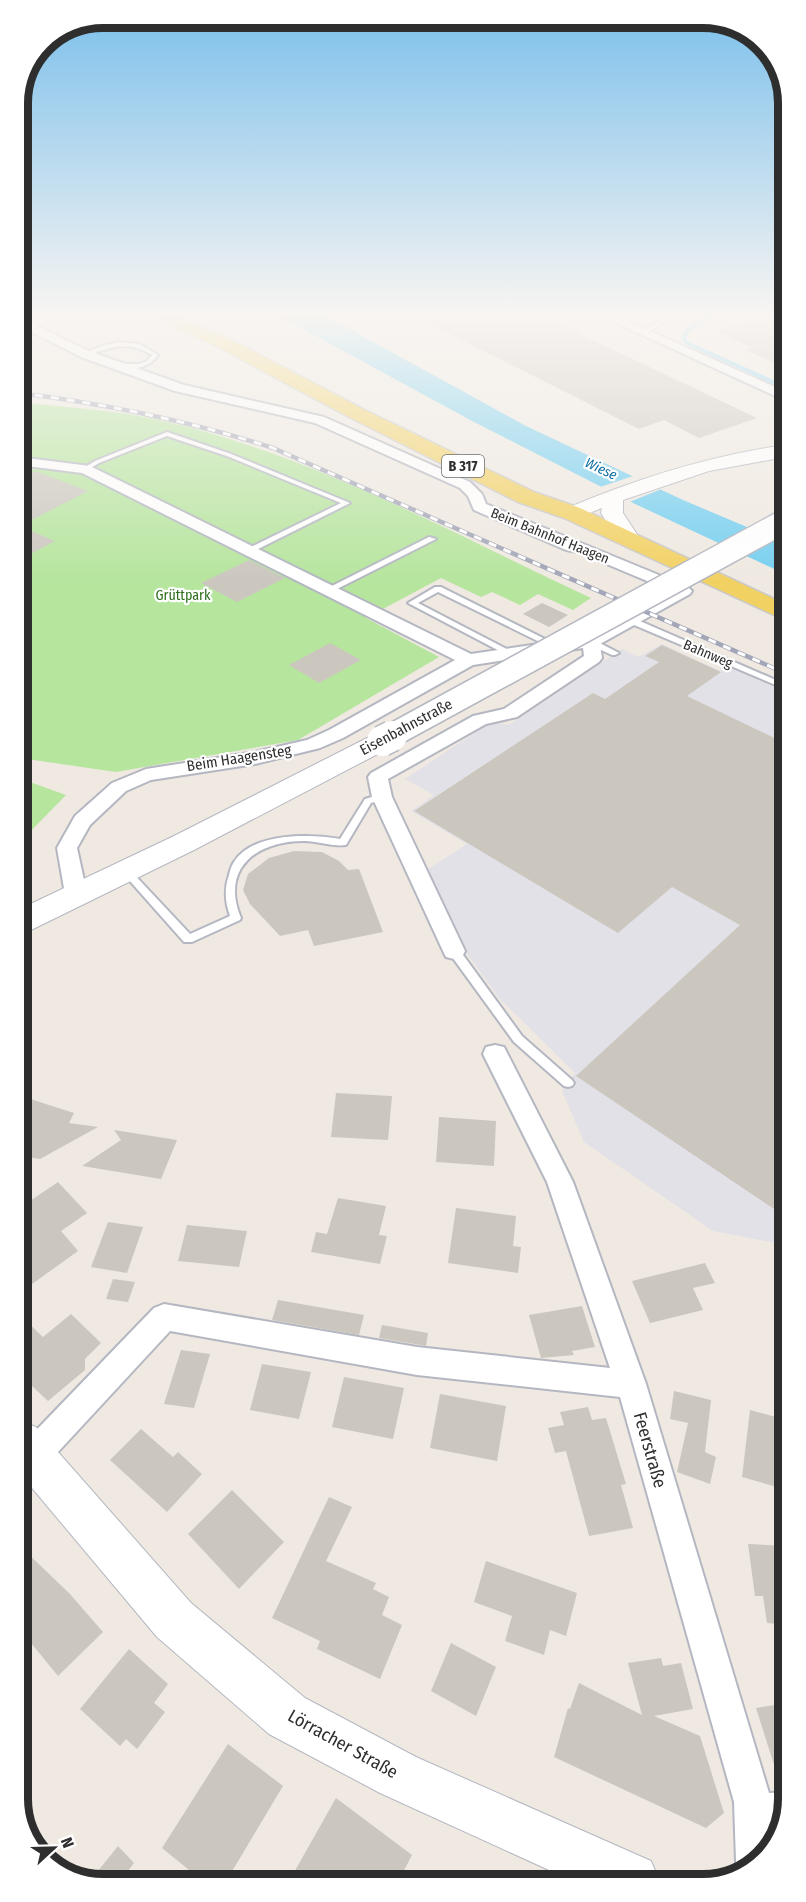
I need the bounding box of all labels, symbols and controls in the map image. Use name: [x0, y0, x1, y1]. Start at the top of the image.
water label: Wiese: [582, 454, 620, 484]
road number: B 317: [442, 455, 484, 477]
street label: Beim Bahnhof Haagen: [488, 504, 612, 568]
park label: Grüttpark: [156, 587, 211, 604]
street label: Bahnweg: [681, 636, 736, 672]
street label: Eisenbahnstraße: [357, 695, 455, 759]
street label: Beim Haagensteg: [185, 741, 293, 775]
street label: Feerstraße: [629, 1410, 671, 1490]
street label: Lörracher Straße: [284, 1705, 402, 1783]
north arrow: [24, 1818, 84, 1878]
text: N: [57, 1835, 78, 1851]

